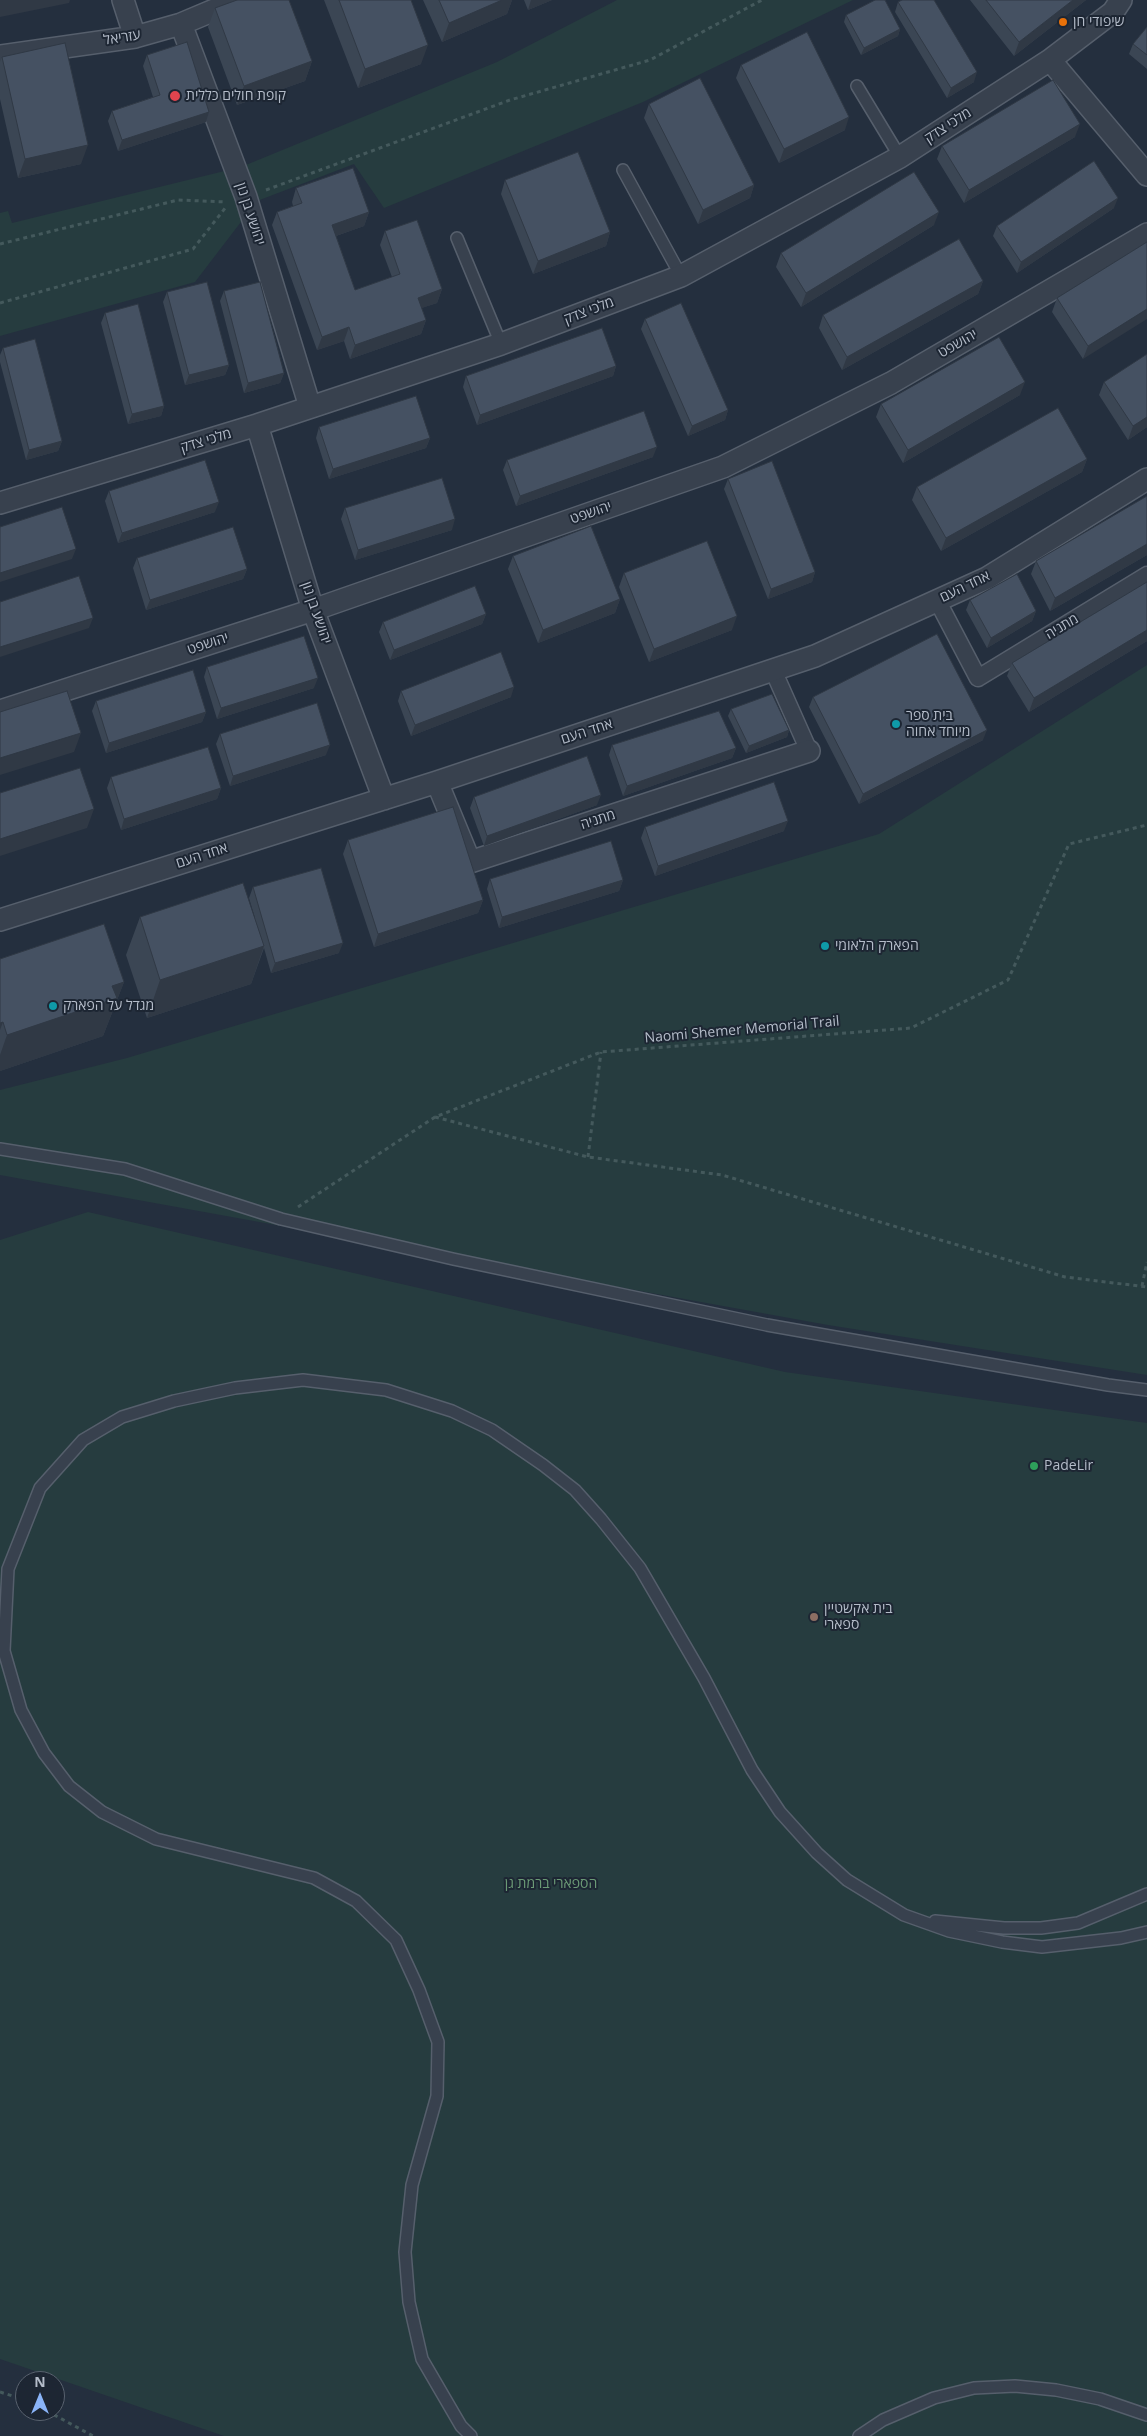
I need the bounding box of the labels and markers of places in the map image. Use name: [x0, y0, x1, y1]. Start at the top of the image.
place label: שיפודי חן: [1073, 14, 1124, 30]
marker: שיפודי חן: [1057, 16, 1069, 28]
place label: קופת חולים כללית: [186, 88, 286, 104]
marker: קופת חולים כללית: [168, 89, 182, 103]
place label: בית ספר מיוחד אחוה: [906, 708, 970, 740]
marker: בית ספר מיוחד אחוה: [890, 718, 902, 730]
place label: הפארק הלאומי: [835, 938, 919, 954]
marker: הפארק הלאומי: [819, 940, 831, 952]
place label: מגדל על הפארק: [63, 998, 154, 1014]
marker: מגדל על הפארק: [47, 1000, 59, 1012]
place label: PadeLir: [1044, 1458, 1093, 1474]
marker: PadeLir: [1028, 1460, 1040, 1472]
place label: בית אקשטיין ספארי: [824, 1601, 893, 1634]
marker: בית אקשטיין ספארי: [808, 1611, 820, 1623]

